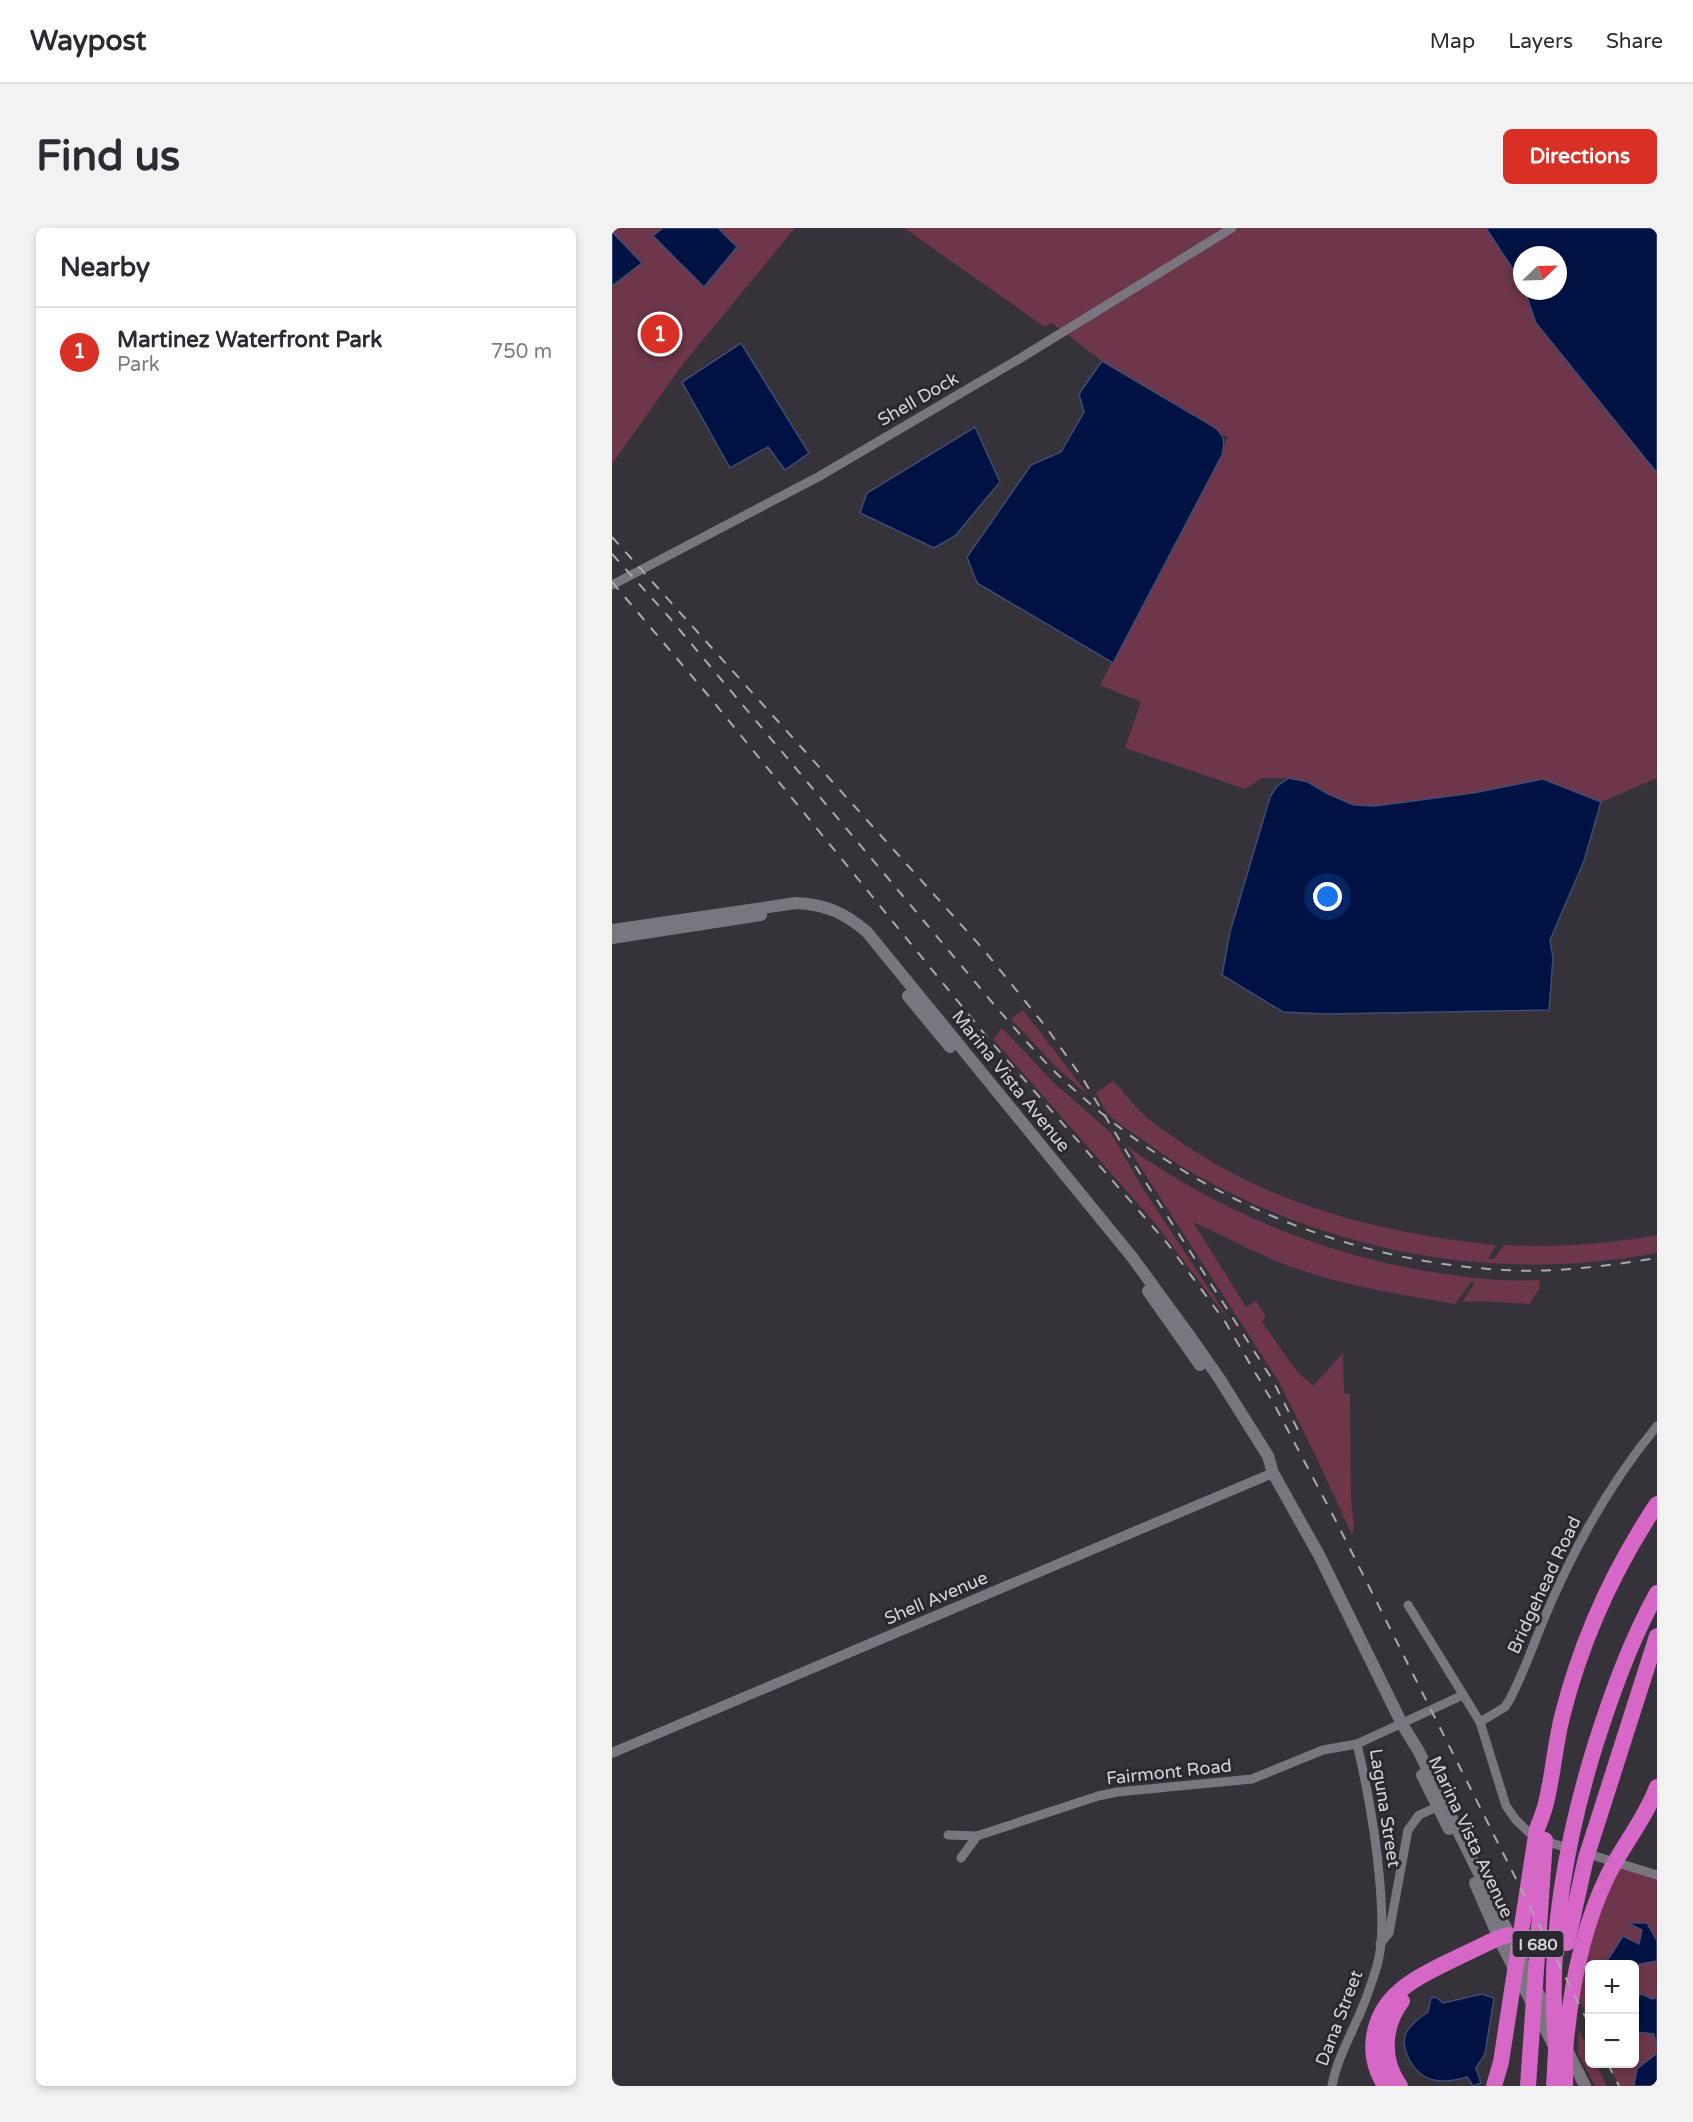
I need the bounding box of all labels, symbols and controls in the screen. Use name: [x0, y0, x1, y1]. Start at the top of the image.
text: Waypost: [30, 24, 146, 58]
text: Map: [1430, 29, 1475, 54]
text: Layers: [1508, 29, 1573, 54]
text: Share: [1606, 29, 1663, 54]
button: Directions: [1503, 129, 1657, 184]
text: Find us: [36, 131, 180, 182]
north arrow: [1513, 246, 1567, 300]
text: Nearby: [60, 252, 150, 283]
pin: 1: [640, 312, 680, 356]
text: Martinez Waterfront Park: [117, 327, 382, 353]
text: 1: [73, 340, 86, 364]
text: 750 m: [491, 340, 552, 364]
text: Park: [117, 353, 160, 377]
street label: Shell Dock: [874, 367, 962, 431]
your location: [1313, 882, 1342, 911]
street label: Marina Vista Avenue: [947, 1006, 1075, 1156]
street label: Bridgehead Road: [1503, 1513, 1585, 1657]
street label: Shell Avenue: [881, 1566, 991, 1630]
street label: Laguna Street: [1365, 1747, 1405, 1869]
street label: Marina Vista Avenue: [1424, 1753, 1518, 1921]
street label: Fairmont Road: [1105, 1754, 1233, 1790]
road number: I 680: [1512, 1931, 1564, 1957]
map controls: [1585, 1960, 1639, 2068]
button: +: [1585, 1960, 1639, 2014]
street label: Dana Street: [1311, 1967, 1367, 2069]
button: −: [1585, 2014, 1639, 2068]

